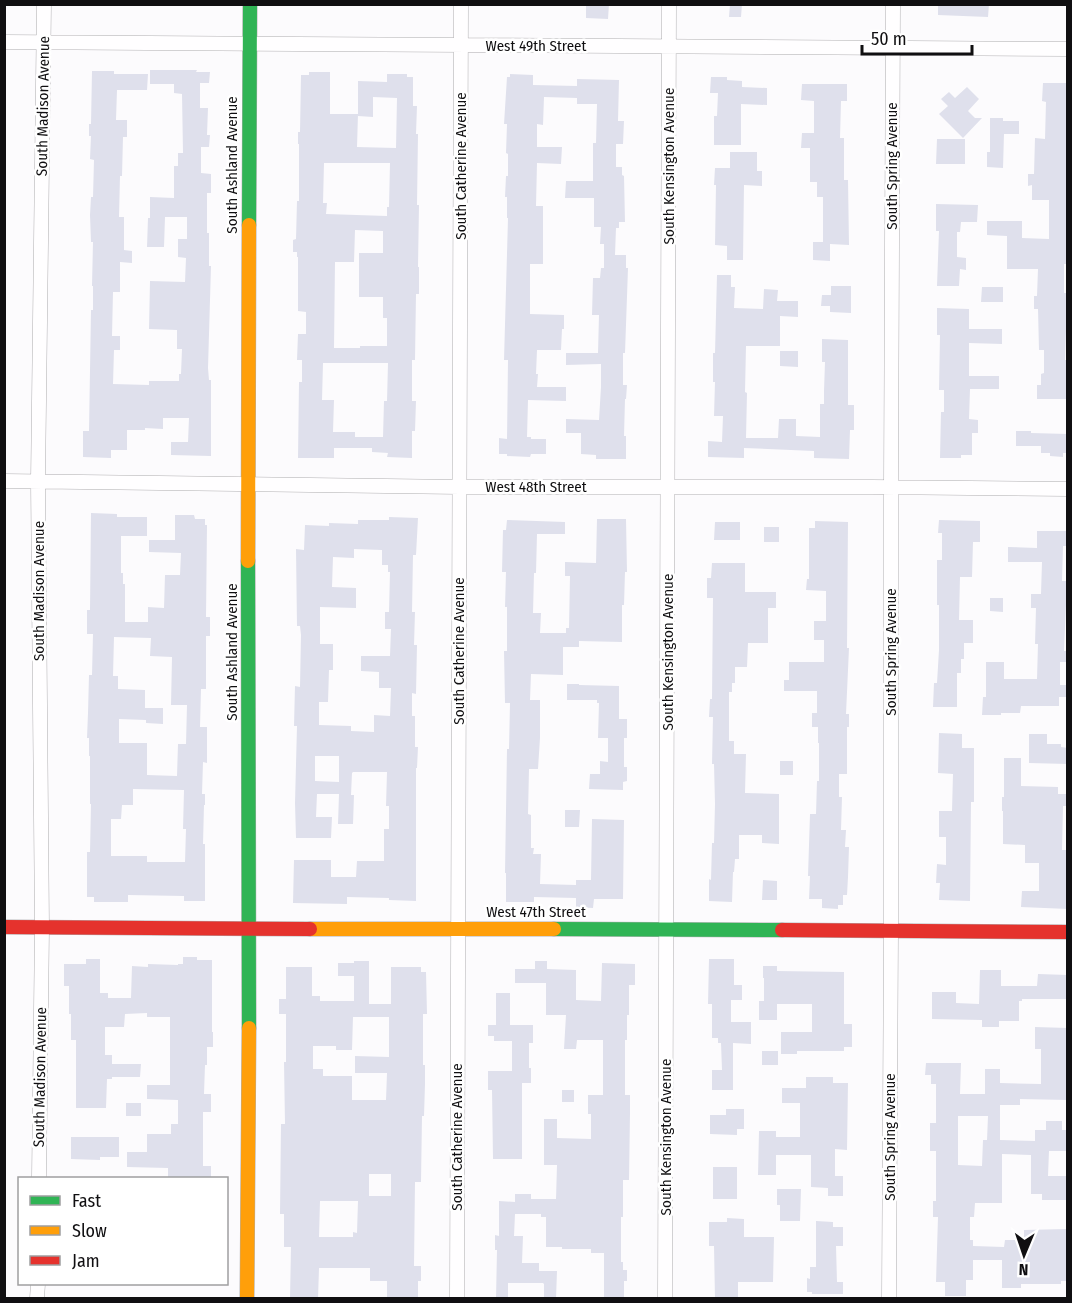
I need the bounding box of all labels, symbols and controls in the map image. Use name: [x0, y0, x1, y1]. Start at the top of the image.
scale bar: [862, 18, 972, 56]
text: 50 m: [871, 28, 907, 50]
street label: South Madison Avenue: [33, 36, 53, 176]
street label: West 49th Street: [486, 37, 587, 55]
street label: South Kensington Avenue: [660, 88, 678, 244]
street label: South Catherine Avenue: [452, 92, 470, 240]
street label: South Ashland Avenue: [223, 96, 241, 234]
street label: South Spring Avenue: [883, 102, 901, 230]
street label: West 48th Street: [485, 478, 587, 496]
street label: South Madison Avenue: [30, 521, 48, 661]
street label: South Kensington Avenue: [659, 574, 677, 730]
street label: South Catherine Avenue: [450, 577, 468, 725]
street label: South Ashland Avenue: [223, 583, 241, 721]
street label: South Spring Avenue: [882, 588, 900, 716]
street label: West 47th Street: [486, 903, 586, 921]
street label: South Madison Avenue: [30, 1007, 50, 1147]
street label: South Kensington Avenue: [657, 1059, 675, 1215]
street label: South Catherine Avenue: [448, 1063, 466, 1211]
street label: South Spring Avenue: [881, 1073, 899, 1201]
legend: [18, 1177, 228, 1285]
text: Fast: [72, 1190, 101, 1212]
text: Slow: [72, 1220, 107, 1242]
north arrow: [994, 1225, 1054, 1285]
text: Jam: [72, 1250, 100, 1272]
text: N: [1018, 1260, 1029, 1279]

